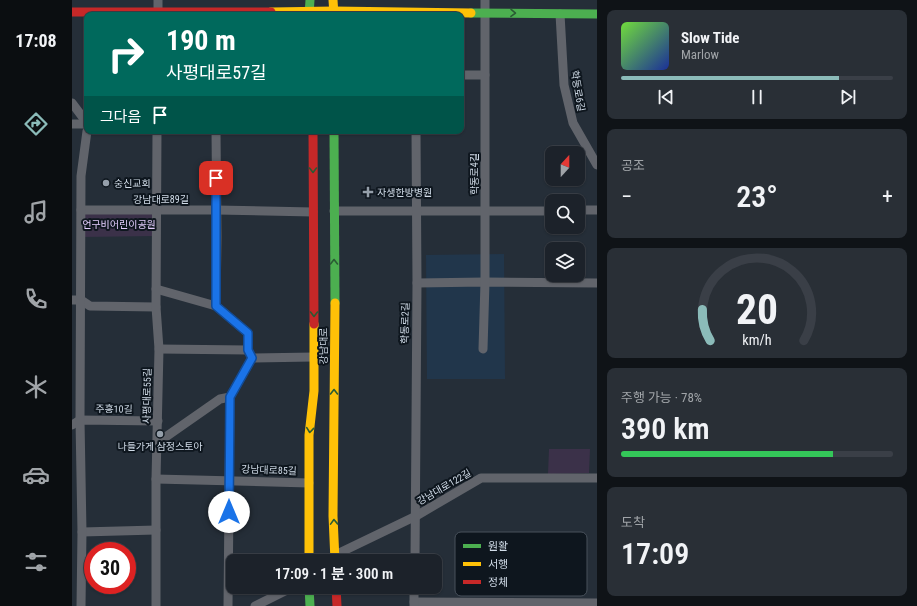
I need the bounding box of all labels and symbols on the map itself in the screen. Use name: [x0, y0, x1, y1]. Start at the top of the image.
one-way arrow: [510, 9, 516, 17]
street label: 학동로6길: [569, 69, 587, 113]
north arrow: [545, 146, 585, 186]
street label: 학동로4길: [469, 153, 480, 195]
pin: [199, 161, 233, 195]
one-way arrow: [309, 167, 317, 173]
marker: 숭신교회: [101, 178, 111, 188]
place label: 숭신교회: [114, 178, 151, 189]
marker: 자생한방병원: [362, 186, 374, 198]
place label: 자생한방병원: [377, 187, 432, 198]
street label: 강남대로89길: [133, 194, 189, 205]
park label: 언구비어린이공원: [82, 219, 156, 230]
one-way arrow: [330, 259, 338, 265]
street label: 학동로2길: [399, 302, 411, 344]
one-way arrow: [310, 311, 318, 317]
street label: 강남대로: [318, 328, 329, 364]
street label: 사평대로55길: [141, 368, 153, 424]
one-way arrow: [330, 389, 338, 395]
street label: 주흥10길: [95, 403, 133, 415]
one-way arrow: [305, 427, 314, 433]
marker: 나들가게 삼정스토아: [155, 429, 165, 439]
place label: 나들가게 삼정스토아: [117, 441, 203, 452]
street label: 강남대로85길: [241, 464, 297, 476]
street label: 강남대로122길: [415, 467, 473, 507]
position arrow: [208, 491, 250, 533]
one-way arrow: [329, 519, 338, 525]
legend: [455, 532, 587, 596]
text: 원활: [488, 540, 508, 553]
speed limit sign: 30: [84, 542, 136, 594]
text: 서행: [488, 558, 508, 571]
text: 정체: [488, 576, 508, 589]

